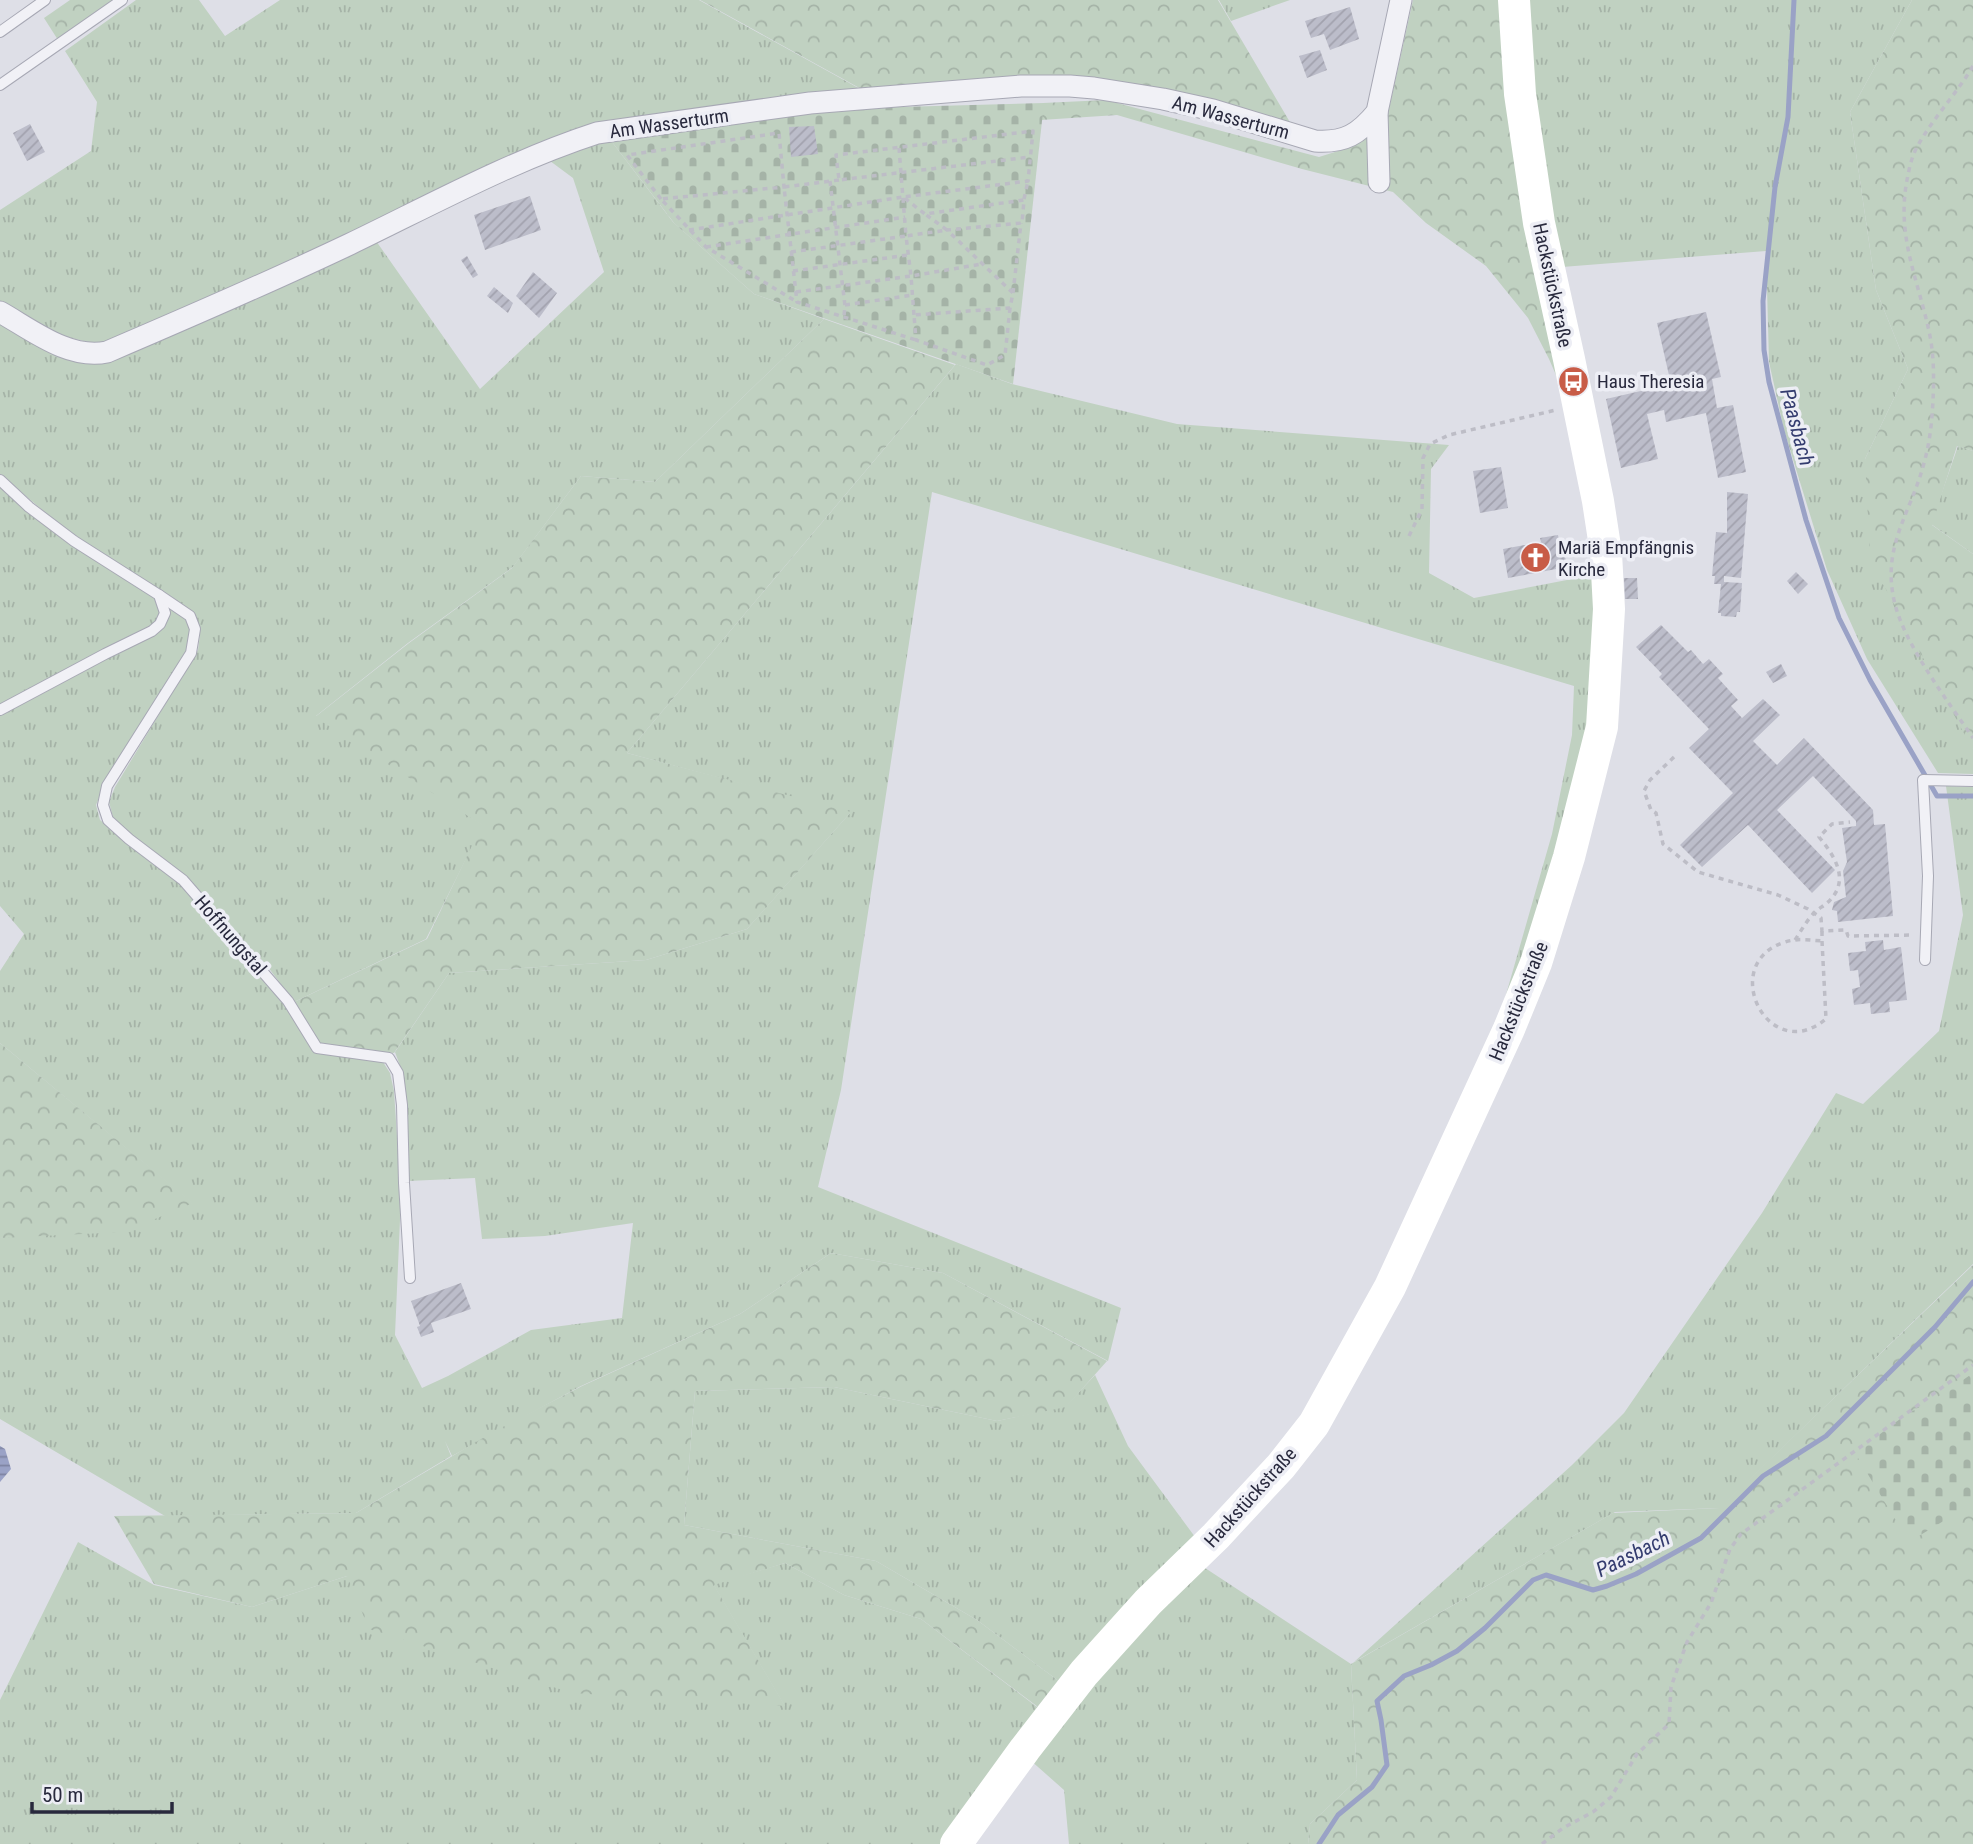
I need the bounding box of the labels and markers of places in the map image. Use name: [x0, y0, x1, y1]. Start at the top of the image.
bus stop icon: Haus Theresia: [1557, 364, 1591, 398]
place label: Haus Theresia: [1597, 370, 1704, 393]
place label: Mariä Empfängnis Kirche: [1558, 536, 1694, 581]
church icon: Mariä Empfängnis Kirche: [1518, 541, 1552, 575]

